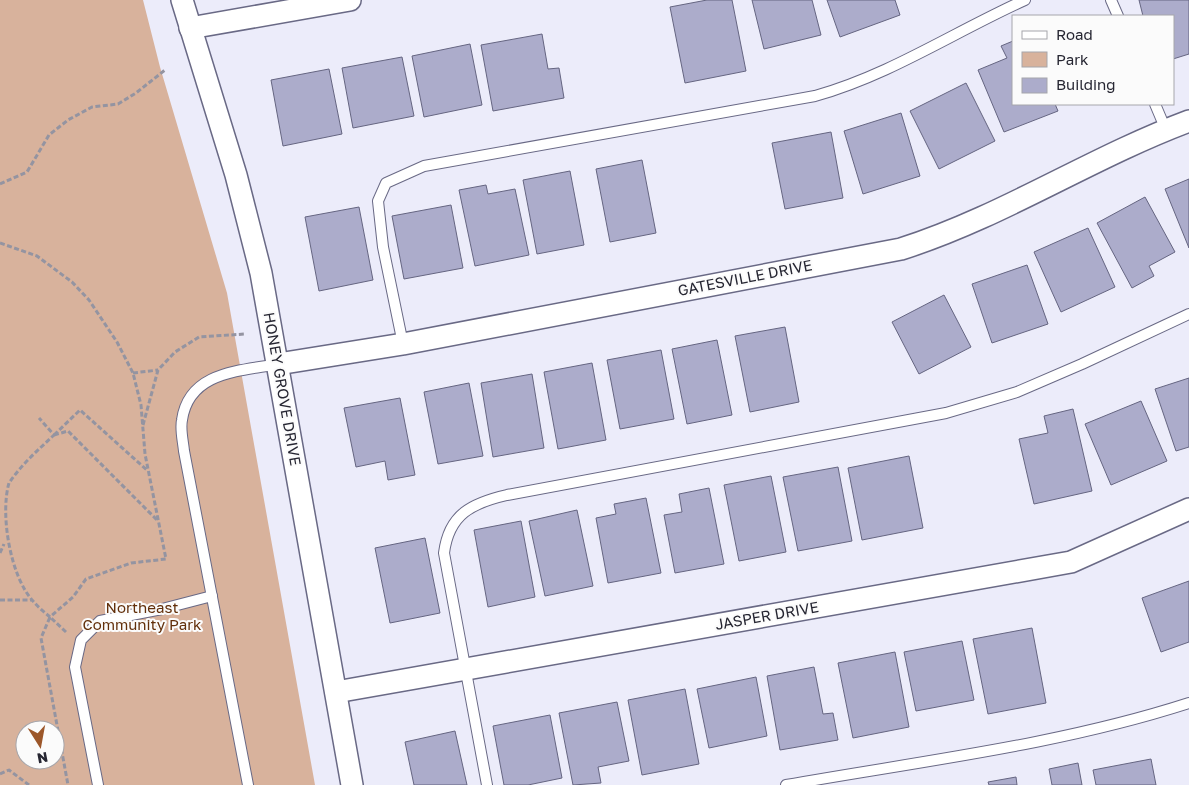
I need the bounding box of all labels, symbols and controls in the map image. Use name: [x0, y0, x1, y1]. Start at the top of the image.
legend: [1012, 15, 1174, 105]
text: Road: [1056, 25, 1093, 43]
text: Park: [1056, 50, 1089, 68]
text: Building: [1056, 75, 1116, 93]
street label: GATESVILLE DRIVE: [676, 255, 813, 299]
street label: HONEY GROVE DRIVE: [261, 311, 305, 467]
street label: JASPER DRIVE: [714, 597, 820, 633]
park label: Northeast Community Park: [83, 598, 202, 633]
north arrow: [15, 720, 65, 770]
text: N: [36, 749, 49, 768]

